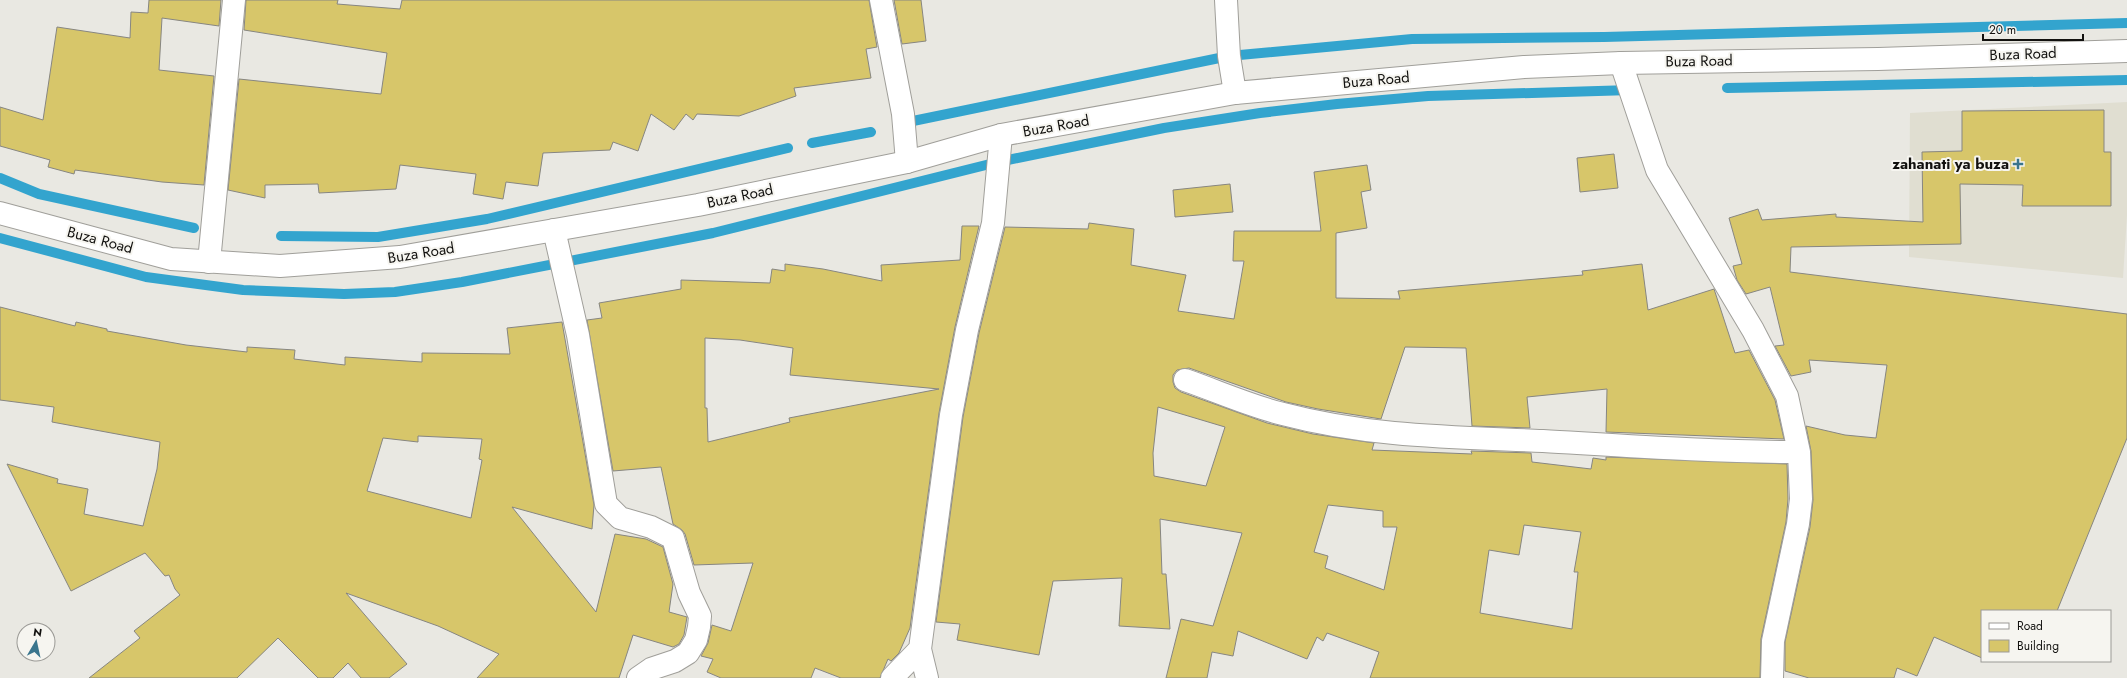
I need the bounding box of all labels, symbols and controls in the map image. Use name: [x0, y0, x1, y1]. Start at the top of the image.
scale bar: [1983, 16, 2083, 42]
text: 20 m: [1989, 21, 2016, 39]
street label: Buza Road: [1989, 42, 2057, 66]
street label: Buza Road: [1665, 49, 1733, 73]
street label: Buza Road: [1342, 66, 1410, 94]
street label: Buza Road: [1021, 109, 1091, 143]
place label: zahanati ya buza: [1892, 153, 2009, 175]
marker: zahanati ya buza: [2012, 158, 2024, 170]
street label: Buza Road: [705, 178, 775, 214]
street label: Buza Road: [65, 221, 135, 259]
street label: Buza Road: [386, 237, 456, 269]
legend: [1981, 610, 2111, 662]
text: Road: [2017, 617, 2043, 635]
north arrow: [16, 622, 56, 662]
text: N: [32, 624, 43, 641]
text: Building: [2017, 637, 2059, 655]

